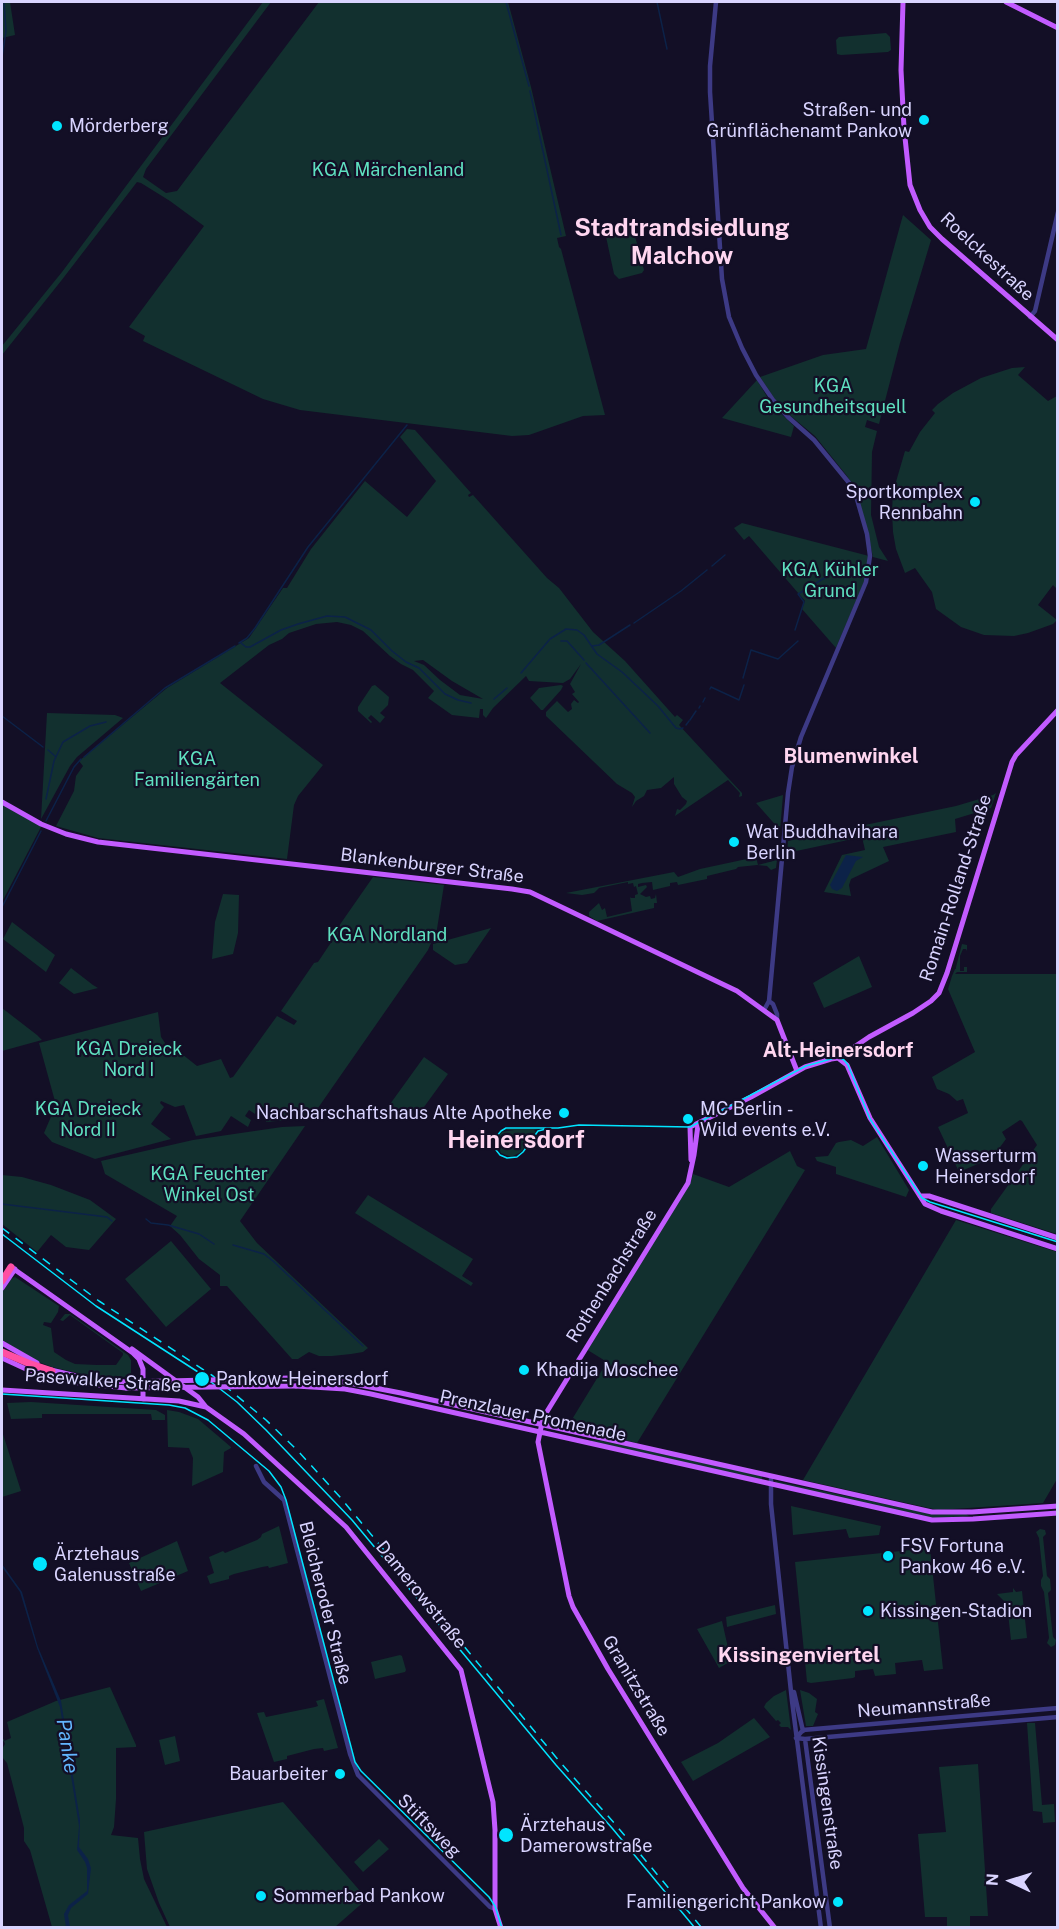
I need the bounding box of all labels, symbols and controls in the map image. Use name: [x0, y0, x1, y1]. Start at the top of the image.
place label: Straßen- und Grünflächenamt Pankow: [706, 99, 912, 142]
marker: Straßen- und Grünflächenamt Pankow: [917, 113, 931, 127]
place label: Mörderberg: [69, 115, 169, 137]
marker: Mörderberg: [50, 119, 64, 133]
park label: KGA Märchenland: [312, 159, 464, 181]
street label: Roelckestraße: [936, 208, 1038, 306]
district label: Stadtrandsiedlung Malchow: [574, 215, 790, 271]
park label: KGA Gesundheitsquell: [759, 375, 907, 418]
place label: Sportkomplex Rennbahn: [845, 481, 963, 524]
marker: Sportkomplex Rennbahn: [968, 495, 982, 509]
park label: KGA Kühler Grund: [781, 559, 879, 602]
district label: Blumenwinkel: [783, 745, 919, 769]
park label: KGA Familiengärten: [134, 748, 260, 790]
street label: Romain-Rolland-Straße: [916, 792, 996, 984]
place label: Wat Buddhavihara Berlin: [746, 821, 898, 864]
marker: Wat Buddhavihara Berlin: [727, 835, 741, 849]
street label: Blankenburger Straße: [339, 844, 525, 888]
park label: KGA Nordland: [327, 924, 447, 946]
park label: KGA Dreieck Nord I: [76, 1038, 182, 1080]
district label: Alt-Heinersdorf: [763, 1039, 913, 1063]
park label: KGA Dreieck Nord II: [35, 1098, 141, 1140]
place label: MC Berlin - Wild events e.V.: [700, 1098, 830, 1140]
place label: Nachbarschaftshaus Alte Apotheke: [256, 1102, 552, 1124]
marker: Nachbarschaftshaus Alte Apotheke: [557, 1106, 571, 1120]
marker: MC Berlin - Wild events e.V.: [681, 1112, 695, 1126]
district label: Heinersdorf: [447, 1127, 585, 1155]
place label: Wasserturm Heinersdorf: [935, 1145, 1036, 1188]
marker: Wasserturm Heinersdorf: [916, 1159, 930, 1173]
park label: KGA Feuchter Winkel Ost: [150, 1163, 268, 1206]
street label: Rothenbachstraße: [562, 1205, 662, 1347]
place label: Khadija Moschee: [536, 1359, 678, 1381]
marker: Khadija Moschee: [517, 1363, 531, 1377]
street label: Pasewalker Straße: [24, 1365, 182, 1397]
place label: Pankow-Heinersdorf: [216, 1368, 388, 1390]
marker: Pankow-Heinersdorf: [193, 1370, 211, 1388]
street label: Prenzlauer Promenade: [438, 1386, 628, 1446]
street label: Bleicheroder Straße: [294, 1519, 356, 1687]
place label: FSV Fortuna Pankow 46 e.V.: [900, 1535, 1025, 1578]
street label: Damerowstraße: [371, 1537, 471, 1653]
place label: Ärztehaus Galenusstraße: [54, 1543, 176, 1586]
marker: FSV Fortuna Pankow 46 e.V.: [881, 1549, 895, 1563]
marker: Ärztehaus Galenusstraße: [31, 1555, 49, 1573]
place label: Kissingen-Stadion: [880, 1600, 1032, 1622]
marker: Kissingen-Stadion: [861, 1604, 875, 1618]
street label: Granitzstraße: [597, 1632, 675, 1740]
district label: Kissingenviertel: [718, 1643, 880, 1669]
street label: Neumannstraße: [856, 1689, 992, 1723]
water label: Panke: [51, 1717, 83, 1775]
street label: Kissingenstraße: [807, 1735, 847, 1871]
place label: Bauarbeiter: [229, 1763, 328, 1785]
marker: Bauarbeiter: [333, 1767, 347, 1781]
street label: Stiftsweg: [393, 1790, 465, 1862]
place label: Ärztehaus Damerowstraße: [520, 1814, 652, 1856]
marker: Ärztehaus Damerowstraße: [497, 1826, 515, 1844]
north arrow: [981, 1851, 1041, 1911]
text: N: [983, 1873, 1002, 1887]
place label: Sommerbad Pankow: [273, 1885, 445, 1907]
marker: Sommerbad Pankow: [254, 1889, 268, 1903]
place label: Familiengericht Pankow: [626, 1891, 826, 1913]
marker: Familiengericht Pankow: [831, 1895, 845, 1909]

